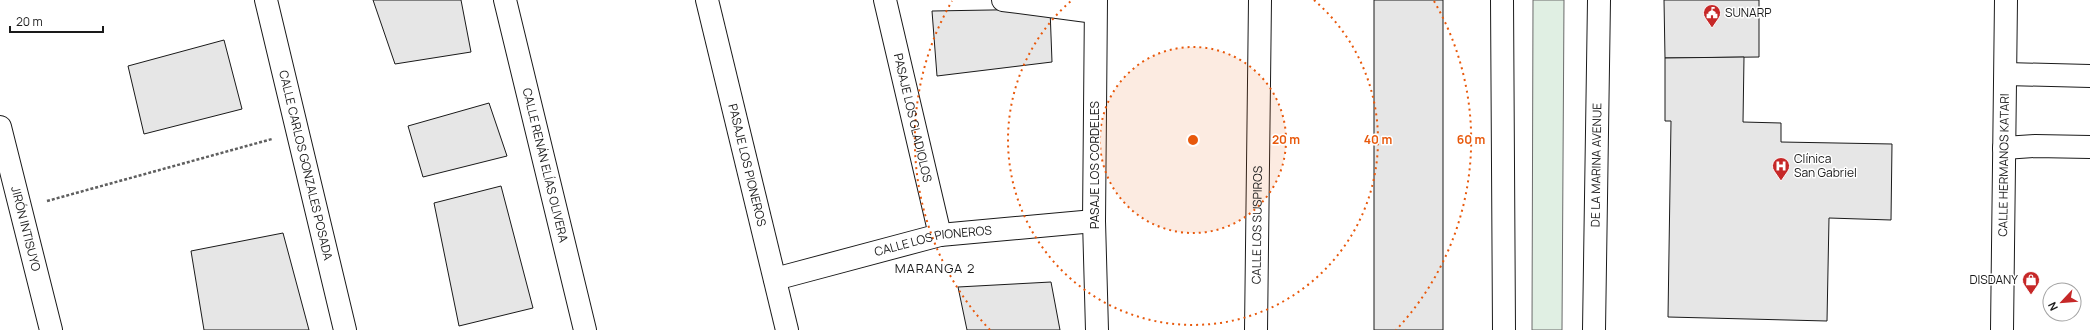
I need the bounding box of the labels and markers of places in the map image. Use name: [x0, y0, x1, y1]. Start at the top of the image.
public building icon: SUNARP: [1702, 3, 1722, 28]
place label: SUNARP: [1725, 4, 1771, 21]
centre of rings: [1186, 133, 1200, 147]
place label: Clínica San Gabriel: [1794, 150, 1857, 181]
hospital icon: Clínica San Gabriel: [1771, 156, 1791, 181]
shop icon: DISDANY: [2021, 270, 2041, 295]
place label: DISDANY: [1969, 271, 2018, 288]

